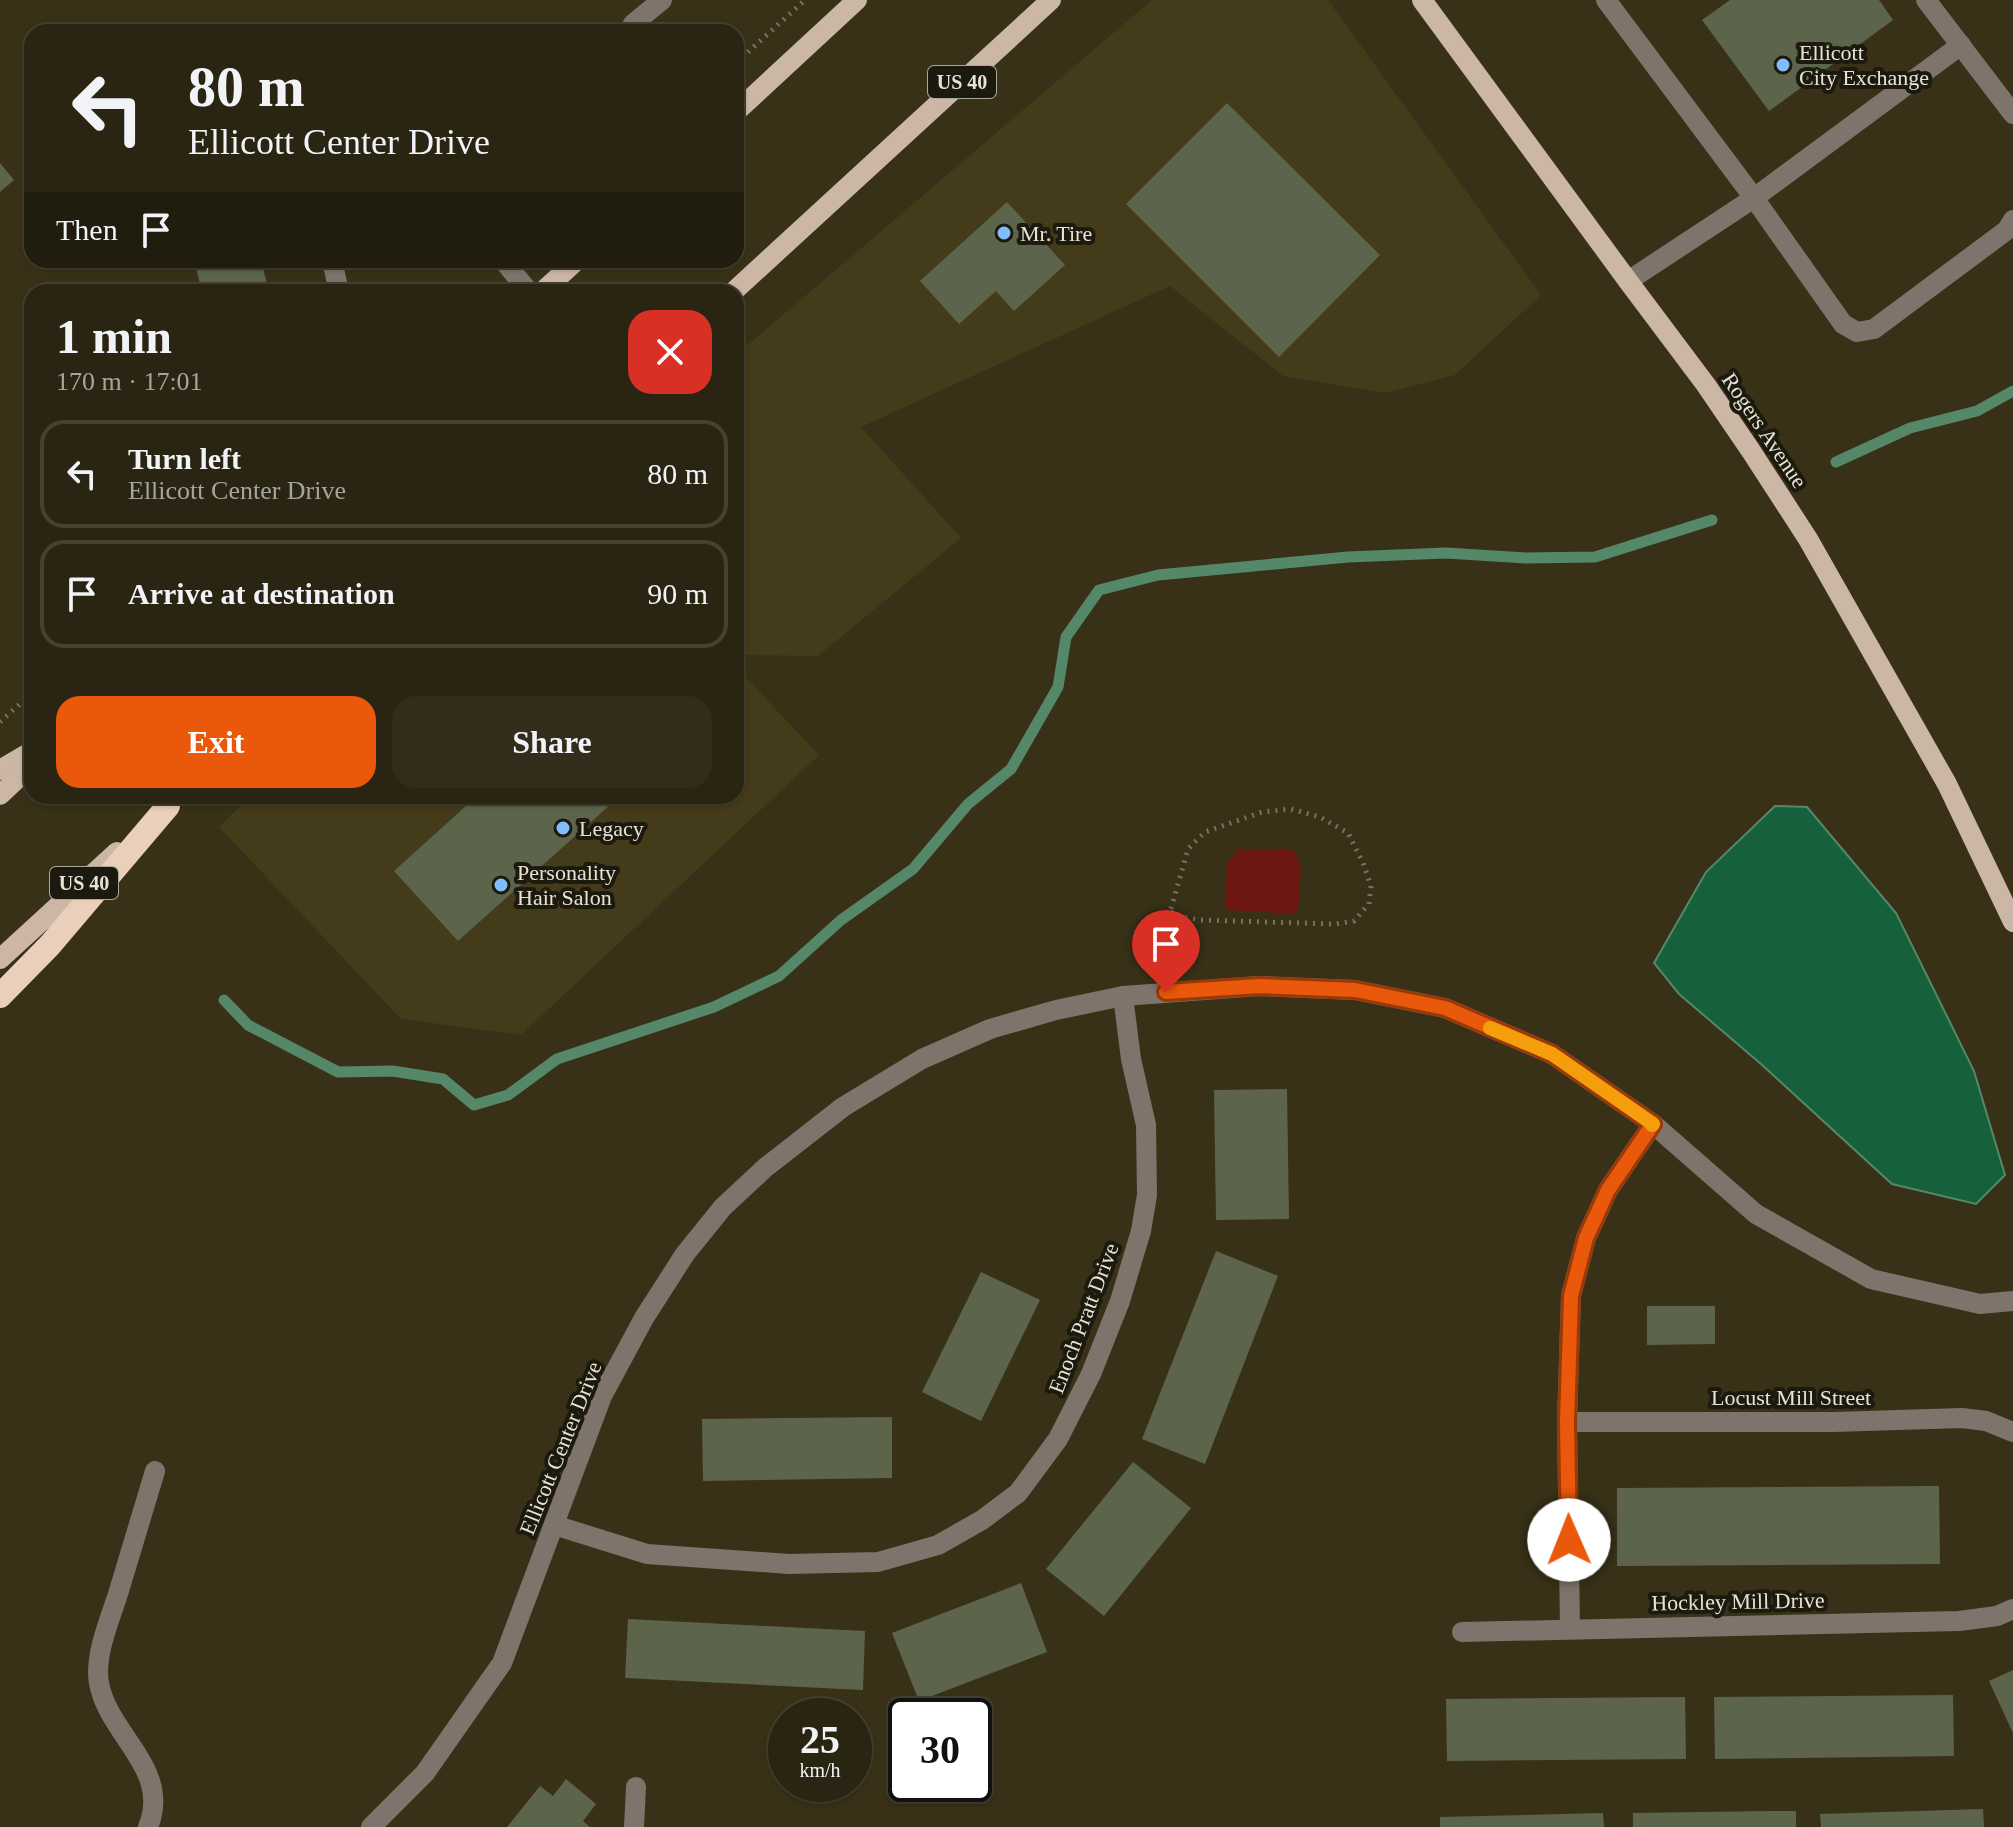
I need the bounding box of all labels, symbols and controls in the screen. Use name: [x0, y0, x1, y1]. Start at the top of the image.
place label: Ellicott City Exchange: [1799, 40, 1929, 90]
icon: left: [56, 56, 160, 160]
text: 80 m: [188, 56, 305, 118]
marker: Ellicott City Exchange: [1774, 56, 1792, 74]
road number: US 40: [928, 66, 996, 98]
text: Ellicott Center Drive: [188, 122, 490, 162]
icon: arrive: [134, 208, 178, 252]
text: Then: [56, 213, 118, 246]
place label: Mr. Tire: [1020, 221, 1092, 246]
marker: Mr. Tire: [995, 224, 1013, 242]
text: 1 min: [56, 310, 172, 363]
button: close: [628, 310, 712, 394]
text: 170 m · 17:01: [56, 367, 203, 396]
street label: Rogers Avenue: [1717, 368, 1812, 493]
text: Turn left: [128, 442, 241, 475]
icon: left: [60, 452, 104, 496]
text: 80 m: [647, 457, 708, 490]
text: Ellicott Center Drive: [128, 476, 346, 505]
icon: arrive: [60, 572, 104, 616]
text: Arrive at destination: [128, 577, 395, 610]
text: 90 m: [647, 577, 708, 610]
button: Exit: [56, 696, 376, 788]
button: Share: [392, 696, 712, 788]
place label: Legacy: [579, 816, 644, 841]
marker: Legacy: [554, 819, 572, 837]
place label: Personality Hair Salon: [517, 860, 616, 910]
road number: US 40: [50, 867, 118, 899]
marker: Personality Hair Salon: [492, 876, 510, 894]
pin: [1132, 910, 1200, 992]
icon: arrive: [1144, 922, 1188, 966]
street label: Enoch Pratt Drive: [1043, 1240, 1124, 1397]
street label: Ellicott Center Drive: [514, 1358, 607, 1538]
street label: Locust Mill Street: [1711, 1385, 1871, 1410]
position arrow: [1527, 1498, 1611, 1582]
street label: Hockley Mill Drive: [1651, 1587, 1825, 1616]
speed limit sign: 30: [888, 1698, 992, 1802]
text: 25: [800, 1717, 840, 1762]
text: km/h: [799, 1759, 841, 1781]

